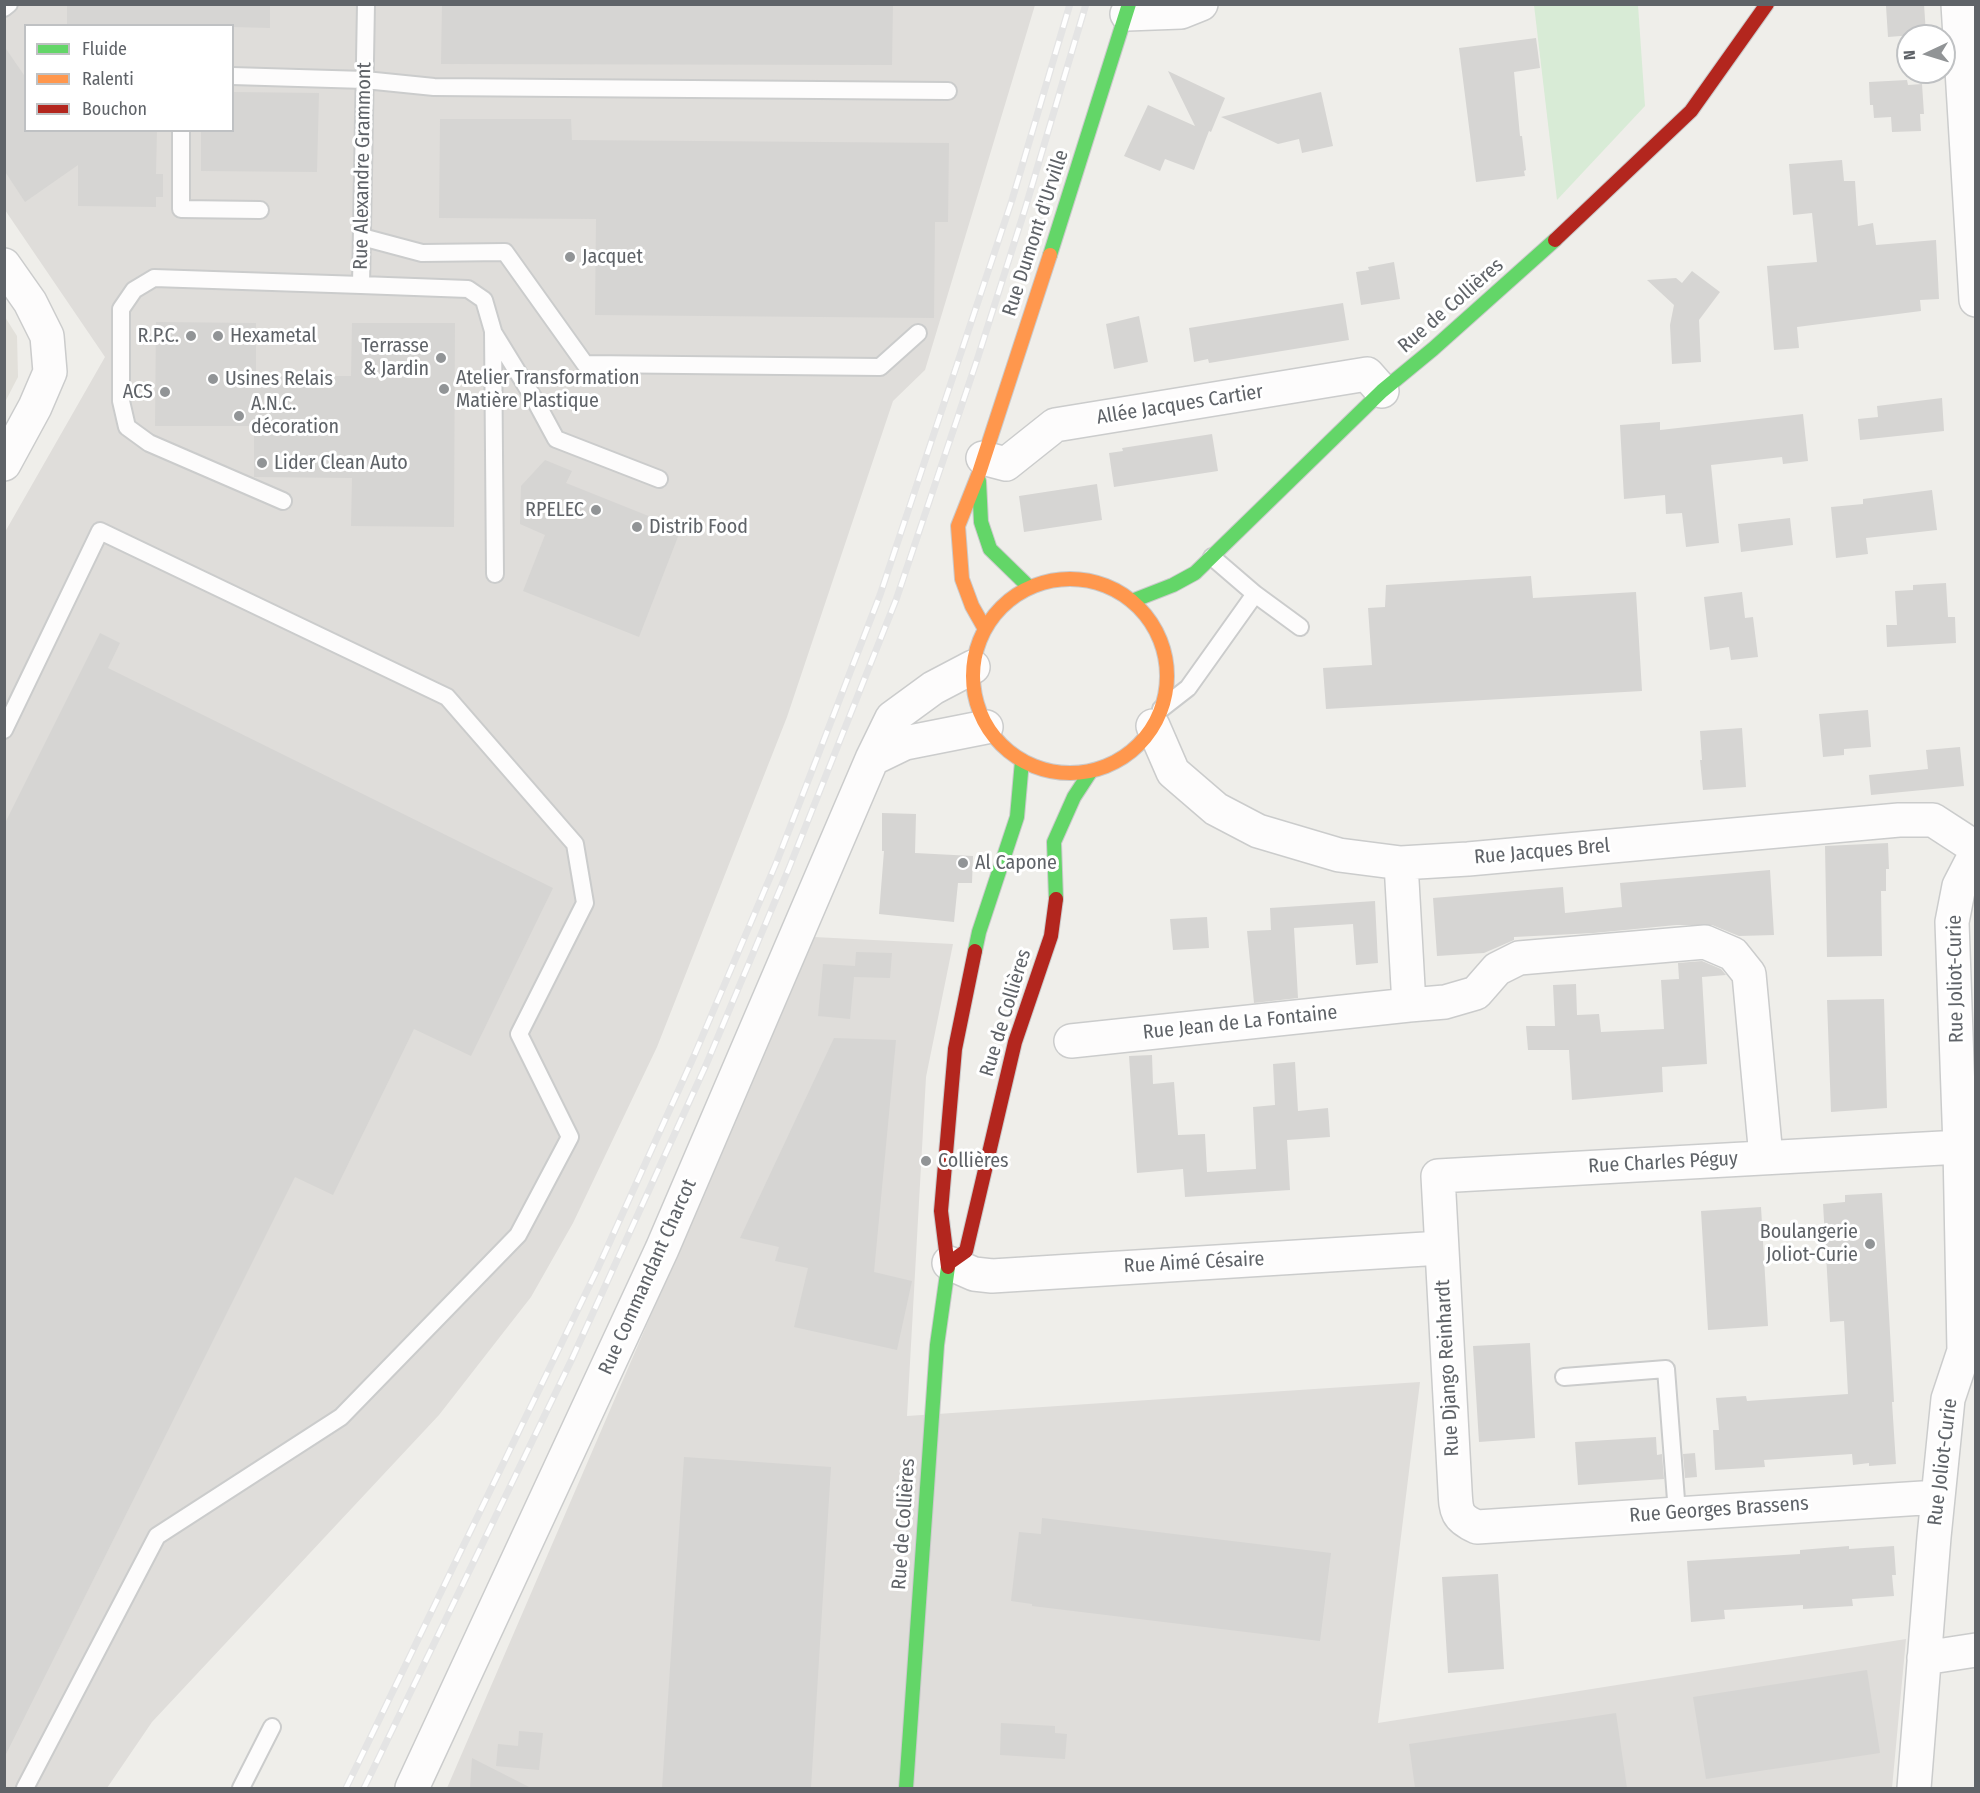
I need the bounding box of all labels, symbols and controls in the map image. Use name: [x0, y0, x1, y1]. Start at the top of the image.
legend: [24, 24, 234, 132]
north arrow: [1896, 24, 1956, 84]
text: Fluide: [82, 38, 127, 60]
text: N: [1900, 50, 1919, 61]
street label: Rue Alexandre Grammont: [349, 62, 377, 270]
text: Ralenti: [82, 68, 134, 90]
text: Bouchon: [82, 98, 147, 120]
street label: Rue Dumont d'Urville: [998, 147, 1074, 319]
place label: Jacquet: [582, 245, 643, 269]
marker: Jacquet: [563, 250, 577, 264]
street label: Rue de Collières: [1393, 254, 1509, 358]
place label: R.P.C.: [138, 324, 179, 348]
place label: Hexametal: [230, 324, 317, 348]
marker: R.P.C.: [184, 329, 198, 343]
marker: Hexametal: [211, 329, 225, 343]
place label: Terrasse & Jardin: [361, 334, 429, 381]
marker: Terrasse & Jardin: [434, 351, 448, 365]
place label: Atelier Transformation Matière Plastique: [456, 366, 640, 413]
place label: Usines Relais: [225, 367, 333, 391]
marker: Usines Relais: [206, 372, 220, 386]
place label: ACS: [123, 380, 153, 404]
street label: Allée Jacques Cartier: [1095, 380, 1265, 430]
marker: Atelier Transformation Matière Plastique: [437, 382, 451, 396]
marker: ACS: [158, 385, 172, 399]
place label: A.N.C. décoration: [251, 392, 339, 439]
marker: A.N.C. décoration: [232, 409, 246, 423]
place label: Lider Clean Auto: [274, 451, 408, 475]
marker: Lider Clean Auto: [255, 456, 269, 470]
place label: RPELEC: [525, 498, 584, 522]
marker: RPELEC: [589, 503, 603, 517]
place label: Distrib Food: [649, 515, 748, 539]
marker: Distrib Food: [630, 520, 644, 534]
street label: Rue Jacques Brel: [1473, 834, 1611, 870]
place label: Al Capone: [975, 851, 1057, 875]
marker: Al Capone: [956, 856, 970, 870]
street label: Rue Joliot-Curie: [1943, 915, 1969, 1043]
street label: Rue de Collières: [975, 946, 1037, 1080]
street label: Rue Jean de La Fontaine: [1142, 1001, 1338, 1045]
street label: Rue Charles Péguy: [1588, 1147, 1738, 1179]
place label: Collières: [938, 1149, 1009, 1173]
marker: Collières: [919, 1154, 933, 1168]
street label: Rue Commandant Charcot: [594, 1175, 702, 1379]
place label: Boulangerie Joliot-Curie: [1760, 1220, 1858, 1267]
marker: Boulangerie Joliot-Curie: [1863, 1237, 1877, 1251]
street label: Rue Aimé Césaire: [1123, 1247, 1265, 1279]
street label: Rue Django Reinhardt: [1431, 1279, 1465, 1457]
street label: Rue Joliot-Curie: [1923, 1397, 1963, 1527]
street label: Rue de Collières: [887, 1457, 921, 1591]
street label: Rue Georges Brassens: [1629, 1492, 1809, 1528]

